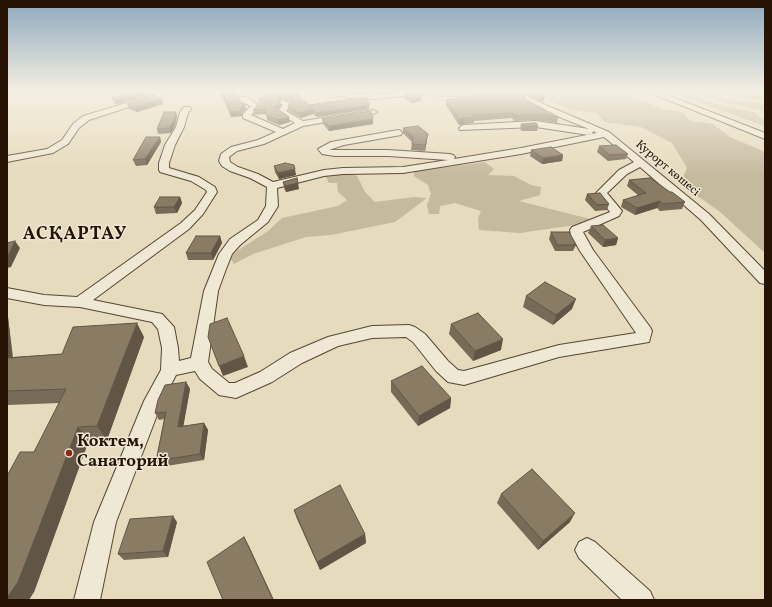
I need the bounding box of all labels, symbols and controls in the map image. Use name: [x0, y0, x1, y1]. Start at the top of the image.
street label: Курорт көшесі: [632, 138, 702, 200]
district label: АСҚАРТАУ: [23, 225, 127, 247]
place label: Коктем, Санаторий: [77, 433, 168, 473]
marker: Коктем, Санаторий: [64, 448, 74, 458]

